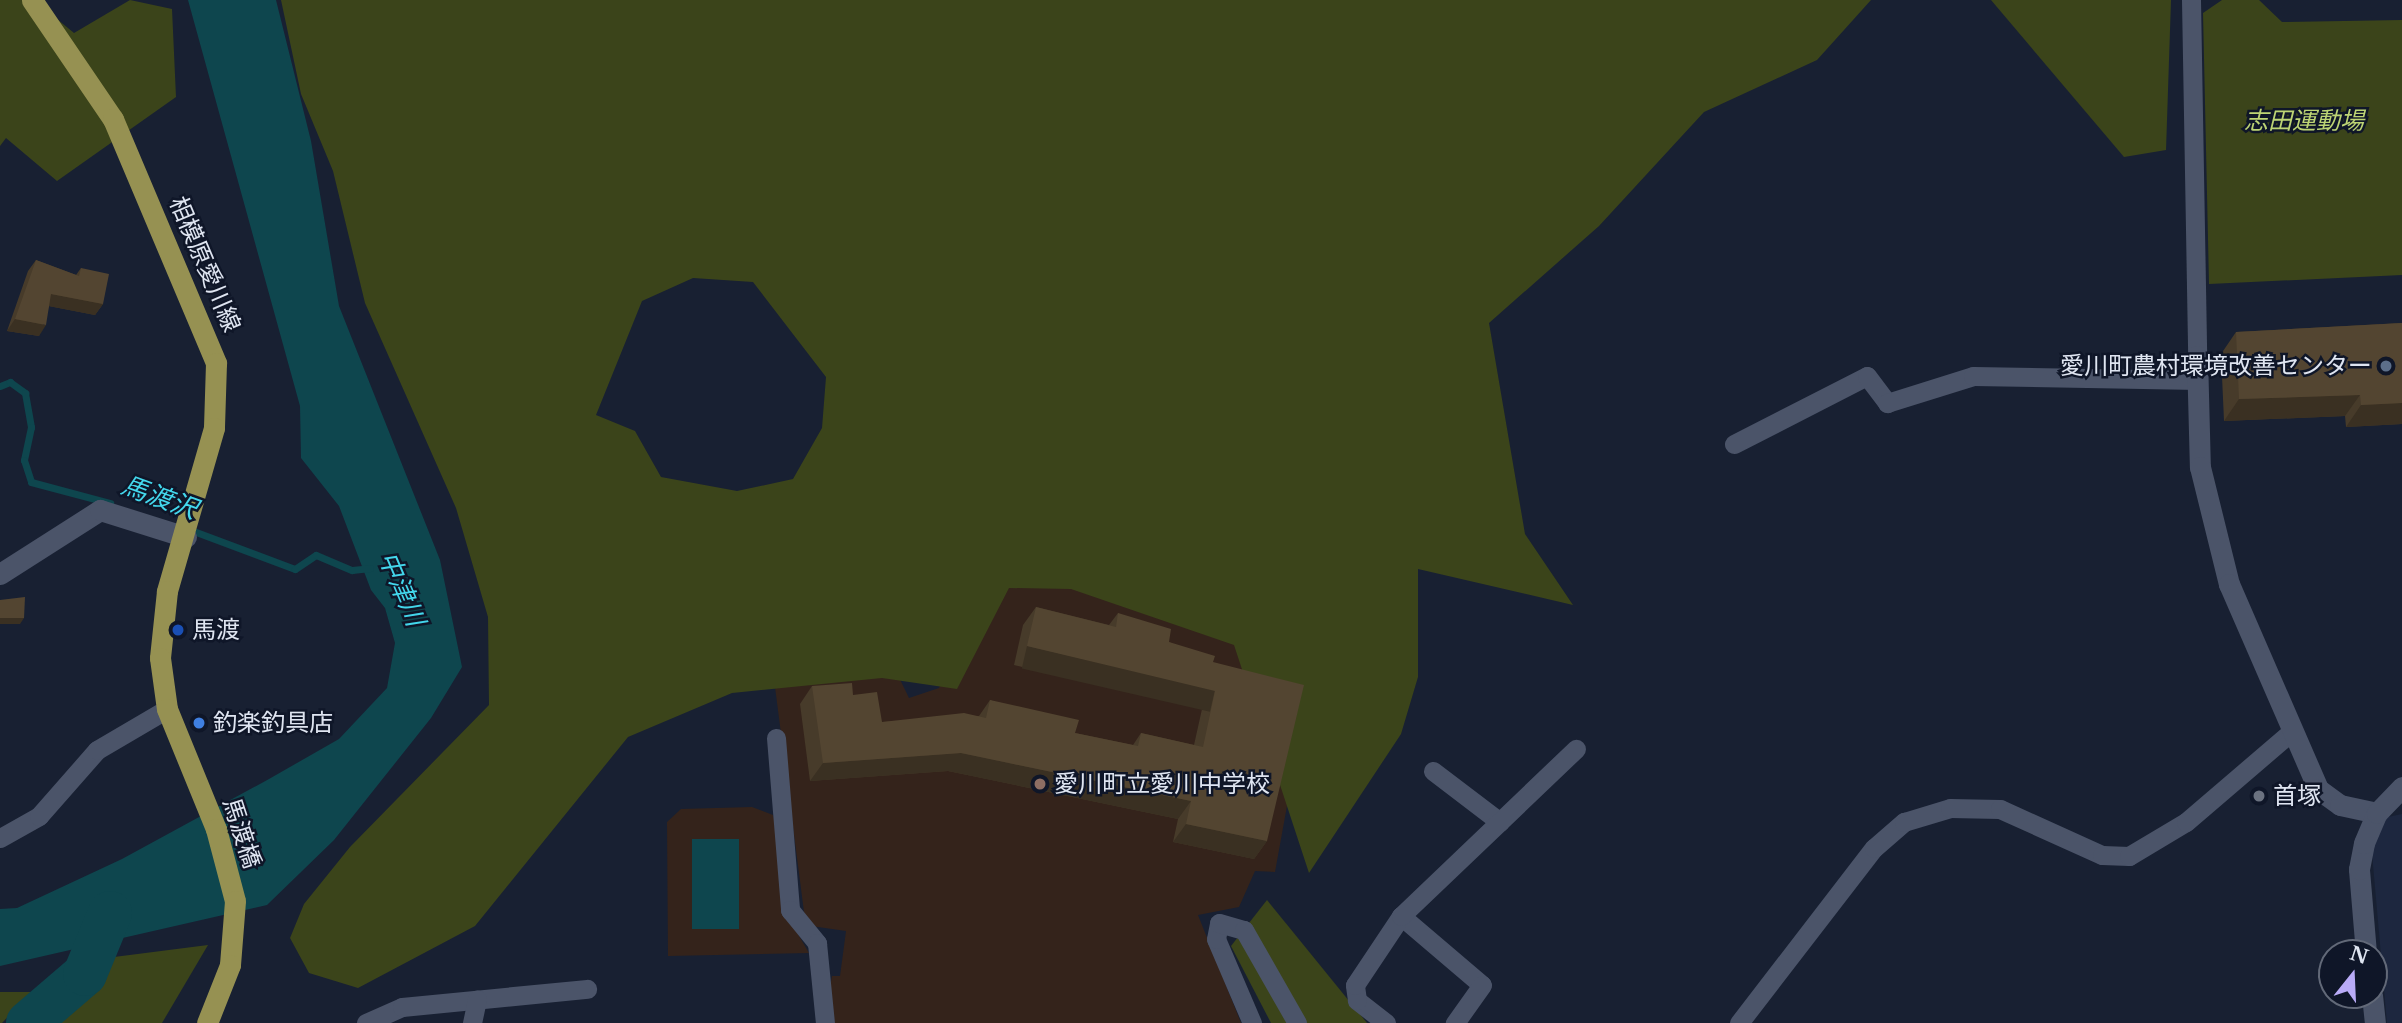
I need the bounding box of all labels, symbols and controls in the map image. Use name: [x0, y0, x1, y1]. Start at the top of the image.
park label: 志田運動場: [2244, 107, 2364, 135]
street label: 相模原愛川線: [164, 192, 246, 336]
place label: 愛川町農村環境改善センター: [2060, 352, 2372, 380]
marker: 愛川町農村環境改善センター: [2378, 358, 2394, 374]
water label: 馬渡沢: [117, 470, 201, 526]
water label: 中津川: [371, 547, 431, 631]
place label: 馬渡: [192, 616, 240, 644]
marker: 馬渡: [170, 622, 186, 638]
place label: 釣楽釣具店: [213, 709, 333, 737]
marker: 釣楽釣具店: [191, 715, 207, 731]
place label: 愛川町立愛川中学校: [1054, 770, 1270, 798]
marker: 愛川町立愛川中学校: [1032, 776, 1048, 792]
place label: 首塚: [2273, 782, 2321, 810]
marker: 首塚: [2251, 788, 2267, 804]
street label: 馬渡橋: [217, 794, 267, 872]
north arrow: [2318, 939, 2388, 1009]
text: N: [2347, 942, 2371, 969]

